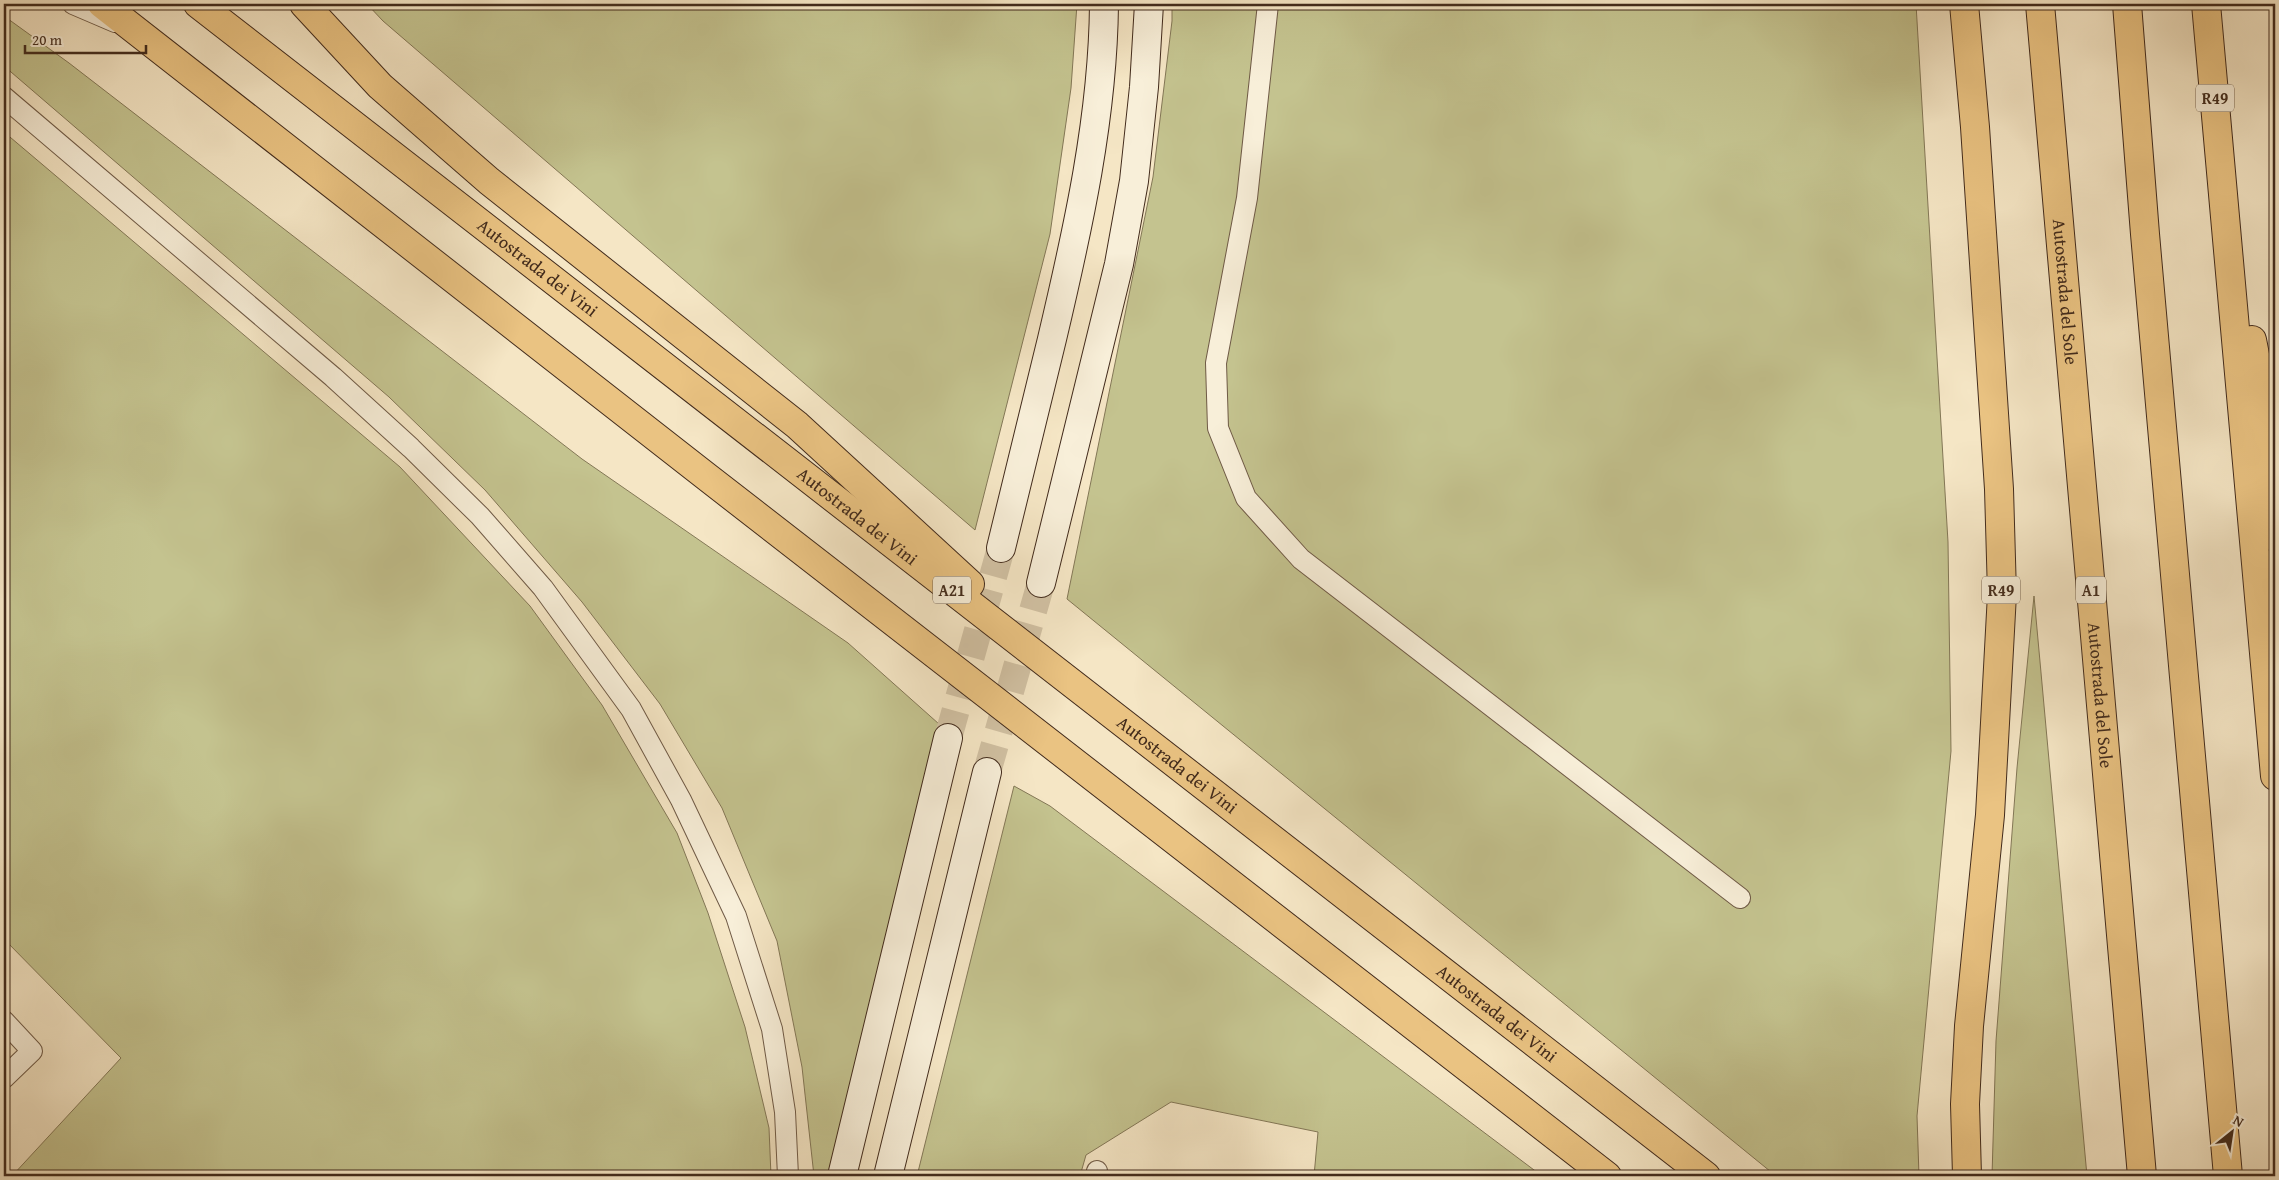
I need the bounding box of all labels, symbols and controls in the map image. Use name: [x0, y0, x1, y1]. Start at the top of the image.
scale bar: [25, 22, 146, 54]
text: 20 m: [32, 29, 63, 50]
road number: R49: [2196, 85, 2234, 112]
street label: Autostrada dei Vini: [472, 212, 604, 323]
street label: Autostrada del Sole: [2046, 218, 2085, 366]
street label: Autostrada dei Vini: [791, 460, 924, 572]
road number: A21: [933, 576, 971, 604]
road number: R49: [1982, 576, 2020, 604]
road number: A1: [2076, 576, 2106, 604]
street label: Autostrada del Sole: [2081, 621, 2120, 769]
street label: Autostrada dei Vini: [1111, 709, 1244, 820]
street label: Autostrada dei Vini: [1431, 957, 1563, 1069]
north arrow: [2206, 1108, 2256, 1158]
text: N: [2229, 1110, 2248, 1132]

